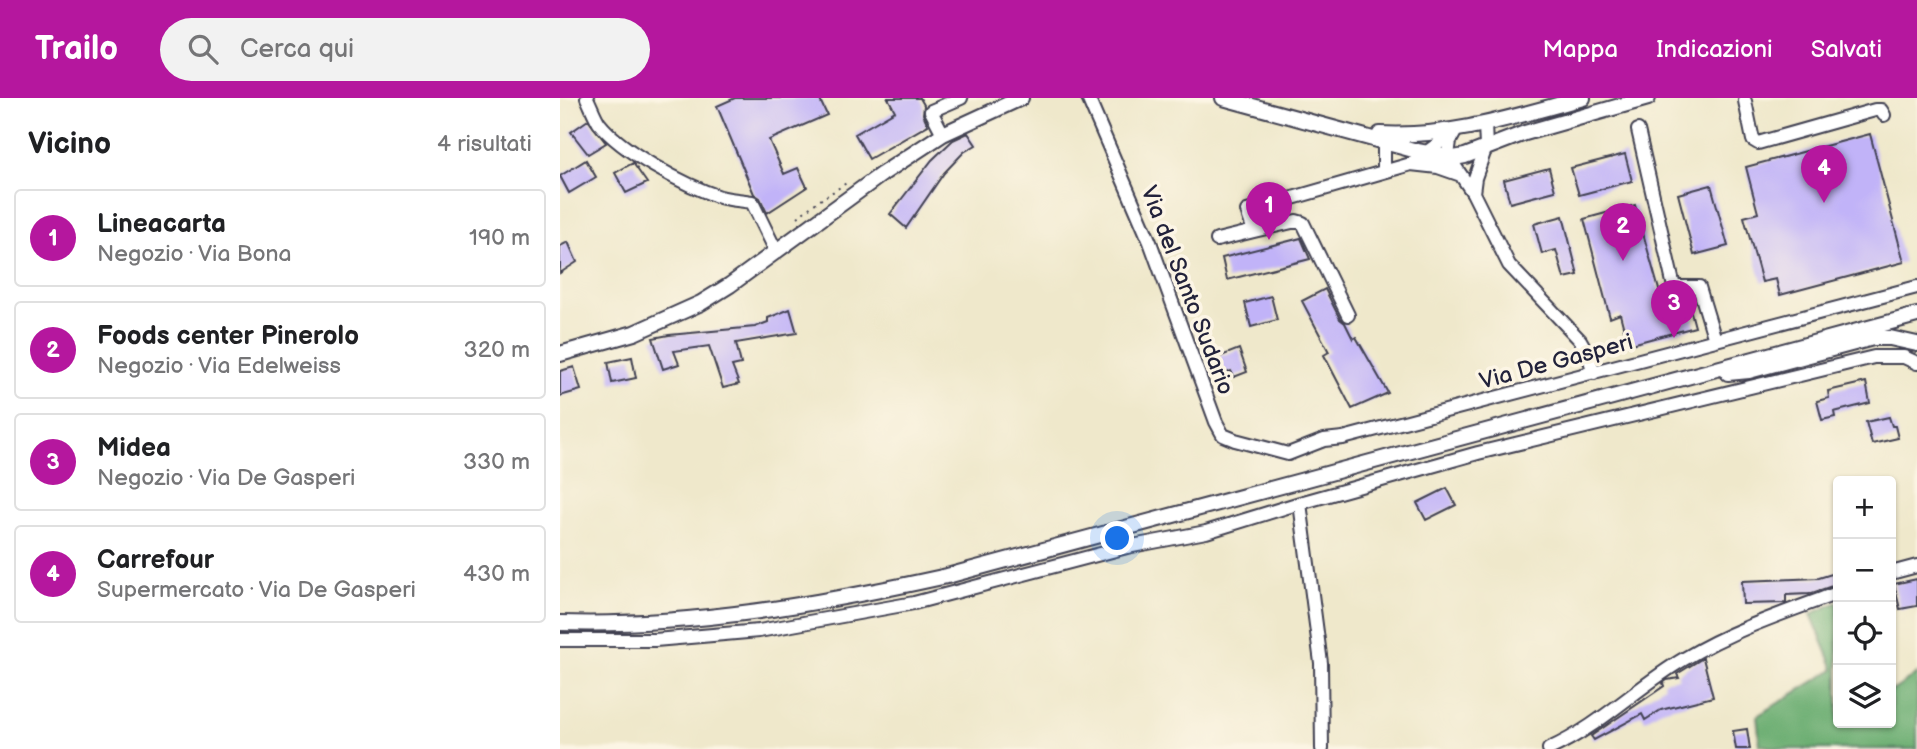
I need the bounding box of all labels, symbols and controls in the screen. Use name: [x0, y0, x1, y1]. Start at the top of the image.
search box: [160, 18, 650, 81]
text: Trailo: [35, 29, 118, 69]
icon: search: [184, 30, 222, 68]
text: Cerca qui: [240, 34, 354, 65]
text: Mappa: [1542, 35, 1618, 64]
text: Indicazioni: [1656, 35, 1773, 64]
text: Salvati: [1811, 35, 1882, 64]
text: Vicino: [28, 126, 111, 162]
text: 4 risultati: [437, 130, 532, 158]
pin: 4: [1801, 145, 1847, 203]
street label: Via del Santo Sudario: [1134, 182, 1240, 399]
pin: 1: [1246, 182, 1292, 240]
pin: 2: [1600, 203, 1646, 261]
text: Lineacarta: [97, 209, 226, 240]
text: 1: [48, 224, 58, 252]
text: 190 m: [469, 224, 530, 252]
text: Negozio · Via Bona: [97, 240, 292, 268]
pin: 3: [1651, 280, 1697, 338]
text: Foods center Pinerolo: [97, 321, 359, 352]
street label: Via De Gasperi: [1477, 328, 1636, 396]
text: 2: [46, 336, 60, 364]
text: 320 m: [464, 336, 530, 364]
text: Negozio · Via Edelweiss: [97, 352, 341, 380]
text: Midea: [97, 433, 171, 464]
text: 3: [46, 448, 60, 476]
text: 330 m: [463, 448, 530, 476]
text: Negozio · Via De Gasperi: [97, 464, 355, 492]
map controls: [1833, 476, 1896, 728]
button: +: [1833, 476, 1896, 539]
your location: [1100, 521, 1134, 555]
button: −: [1833, 539, 1896, 602]
text: Carrefour: [97, 545, 214, 576]
text: 4: [46, 560, 60, 588]
text: 430 m: [463, 560, 530, 588]
text: Supermercato · Via De Gasperi: [97, 576, 416, 604]
button: locate: [1833, 602, 1896, 665]
button: layers: [1833, 665, 1896, 728]

